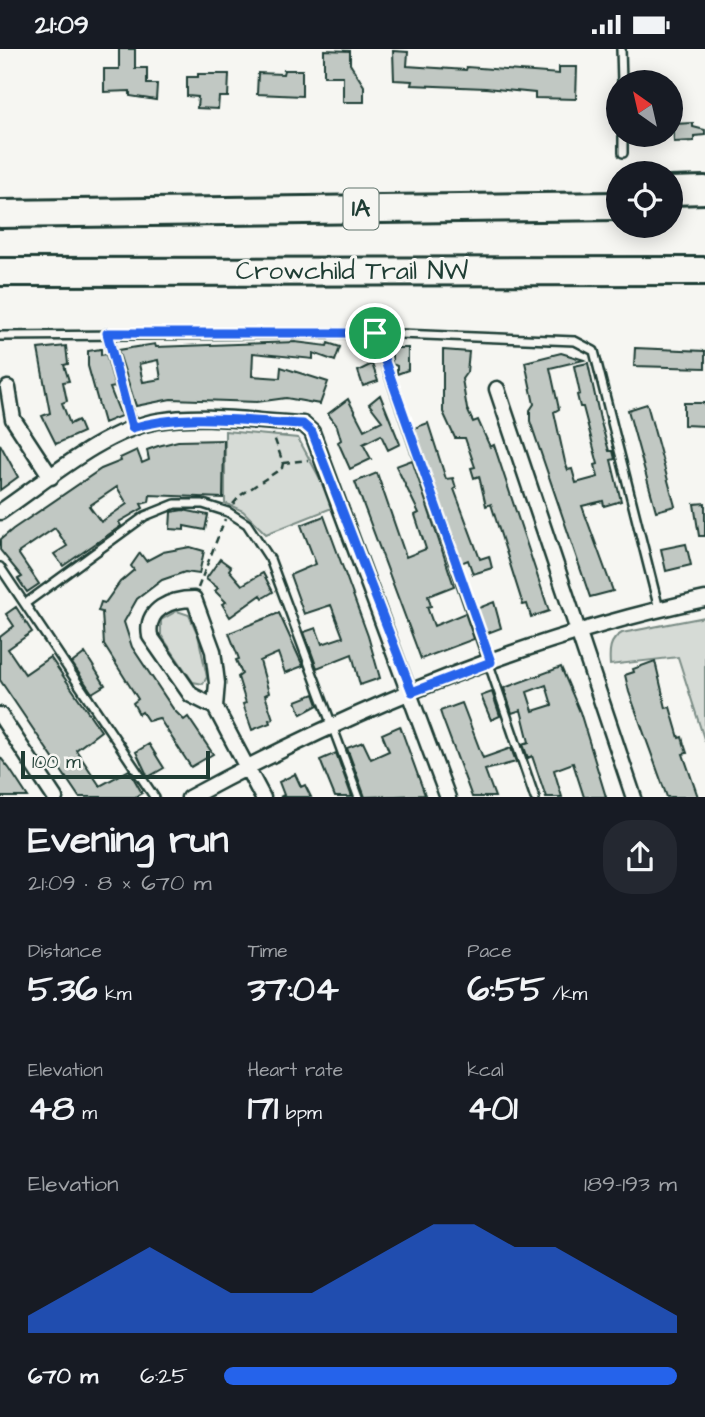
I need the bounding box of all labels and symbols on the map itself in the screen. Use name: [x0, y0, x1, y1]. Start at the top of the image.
north arrow: [606, 70, 682, 147]
road number: 1A: [344, 189, 378, 229]
street label: Crowchild Trail NW: [236, 253, 469, 289]
pin: [345, 303, 405, 363]
scale bar: [21, 748, 210, 780]

